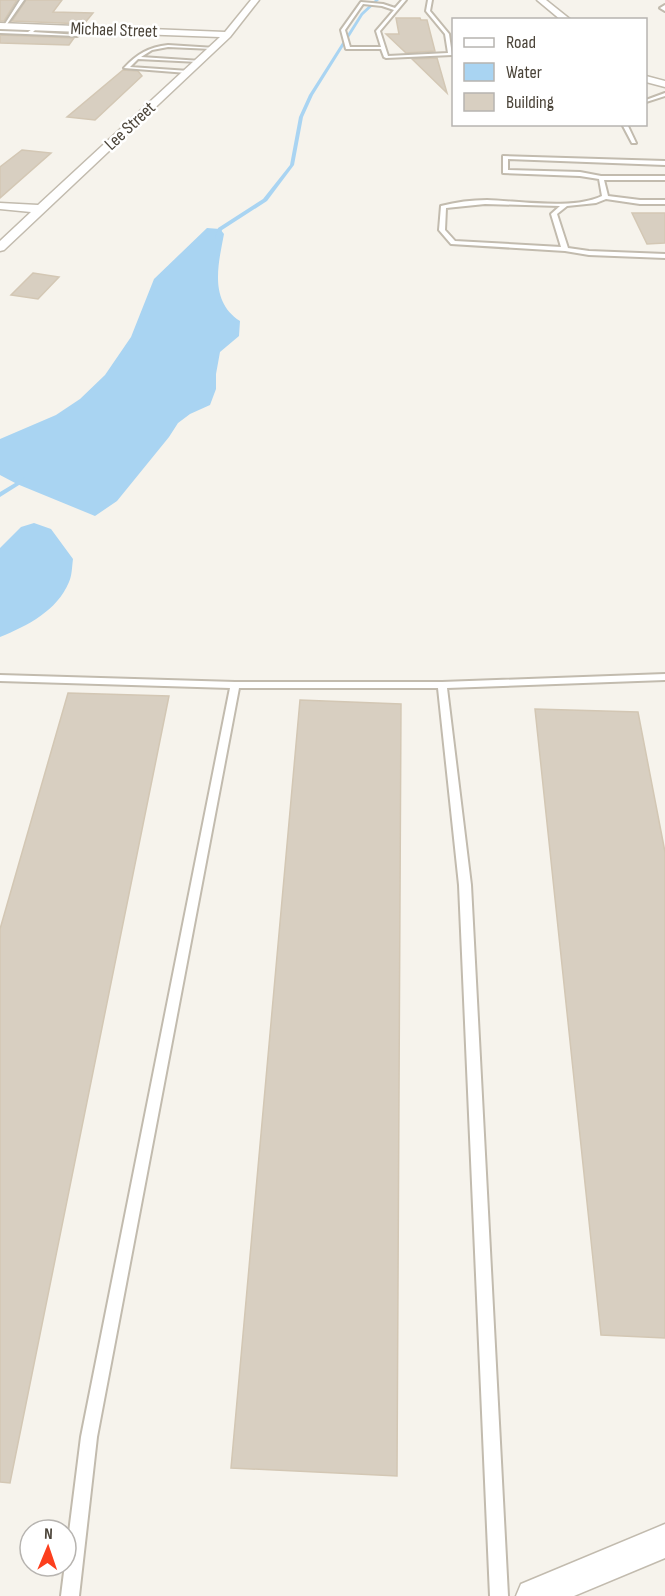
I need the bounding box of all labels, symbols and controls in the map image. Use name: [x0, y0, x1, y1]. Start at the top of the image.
street label: Michael Street: [70, 18, 158, 42]
legend: [452, 18, 647, 126]
text: Road: [506, 32, 536, 53]
text: Water: [506, 62, 542, 83]
text: Building: [506, 92, 554, 113]
street label: Lee Street: [100, 97, 160, 155]
north arrow: [18, 1518, 78, 1578]
text: N: [44, 1525, 53, 1544]

